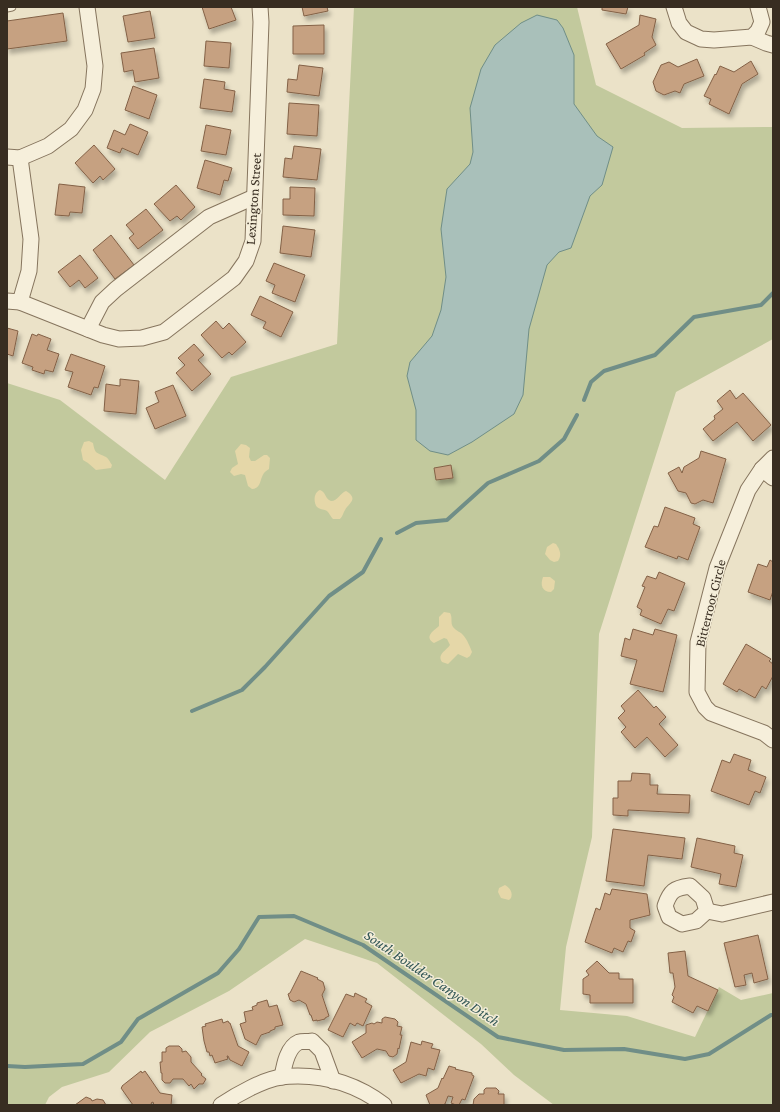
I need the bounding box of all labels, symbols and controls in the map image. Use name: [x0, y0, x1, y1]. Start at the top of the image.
street label: Lexington Street: [242, 152, 264, 245]
street label: Bitterroot Circle: [691, 558, 729, 648]
water label: South Boulder Canyon Ditch: [361, 927, 502, 1030]

